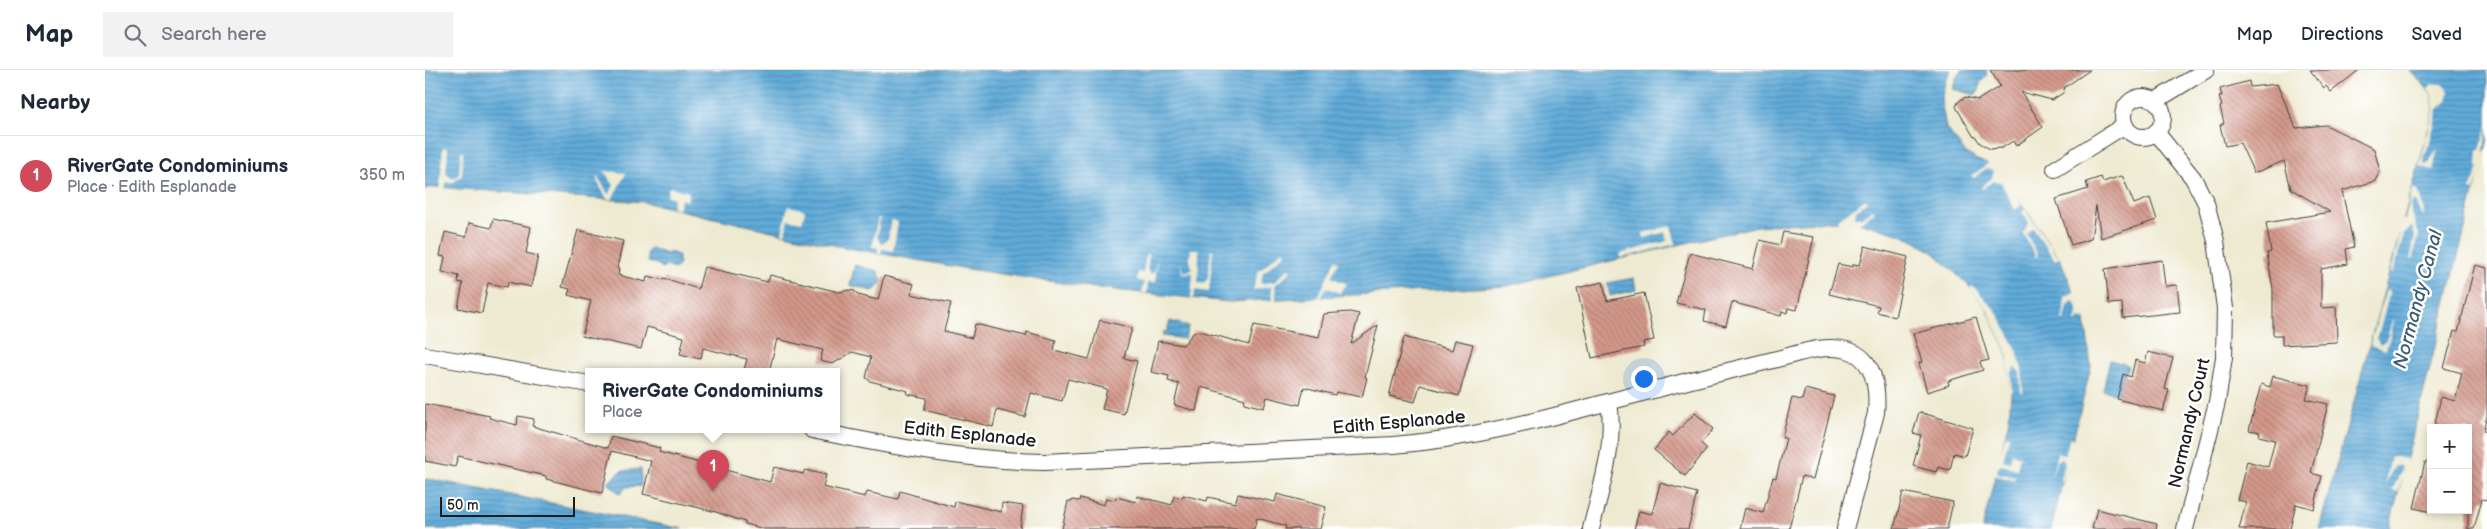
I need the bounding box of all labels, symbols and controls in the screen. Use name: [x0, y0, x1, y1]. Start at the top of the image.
search box: [103, 12, 453, 57]
text: Map: [25, 20, 73, 49]
icon: search: [121, 21, 149, 49]
text: Search here: [161, 23, 267, 46]
text: Map: [2237, 24, 2273, 45]
text: Directions: [2301, 24, 2383, 45]
text: Saved: [2411, 24, 2462, 45]
text: Nearby: [20, 90, 90, 115]
text: RiverGate Condominiums: [67, 155, 288, 178]
text: 1: [33, 166, 39, 185]
text: 350 m: [359, 166, 405, 185]
text: Place · Edith Esplanade: [67, 178, 237, 197]
water label: Normandy Canal: [2389, 227, 2448, 371]
street label: Normandy Court: [2164, 356, 2215, 490]
your location: [1631, 366, 1657, 392]
popup: [585, 368, 840, 433]
text: RiverGate Condominiums: [602, 380, 823, 403]
text: Place: [602, 403, 643, 422]
street label: Edith Esplanade: [1332, 406, 1467, 439]
street label: Edith Esplanade: [903, 417, 1038, 452]
map controls: [2427, 424, 2472, 514]
button: +: [2427, 424, 2472, 469]
pin: 1: [697, 450, 729, 491]
button: −: [2427, 469, 2472, 514]
scale bar: [440, 494, 575, 517]
text: 50 m: [447, 497, 479, 514]

